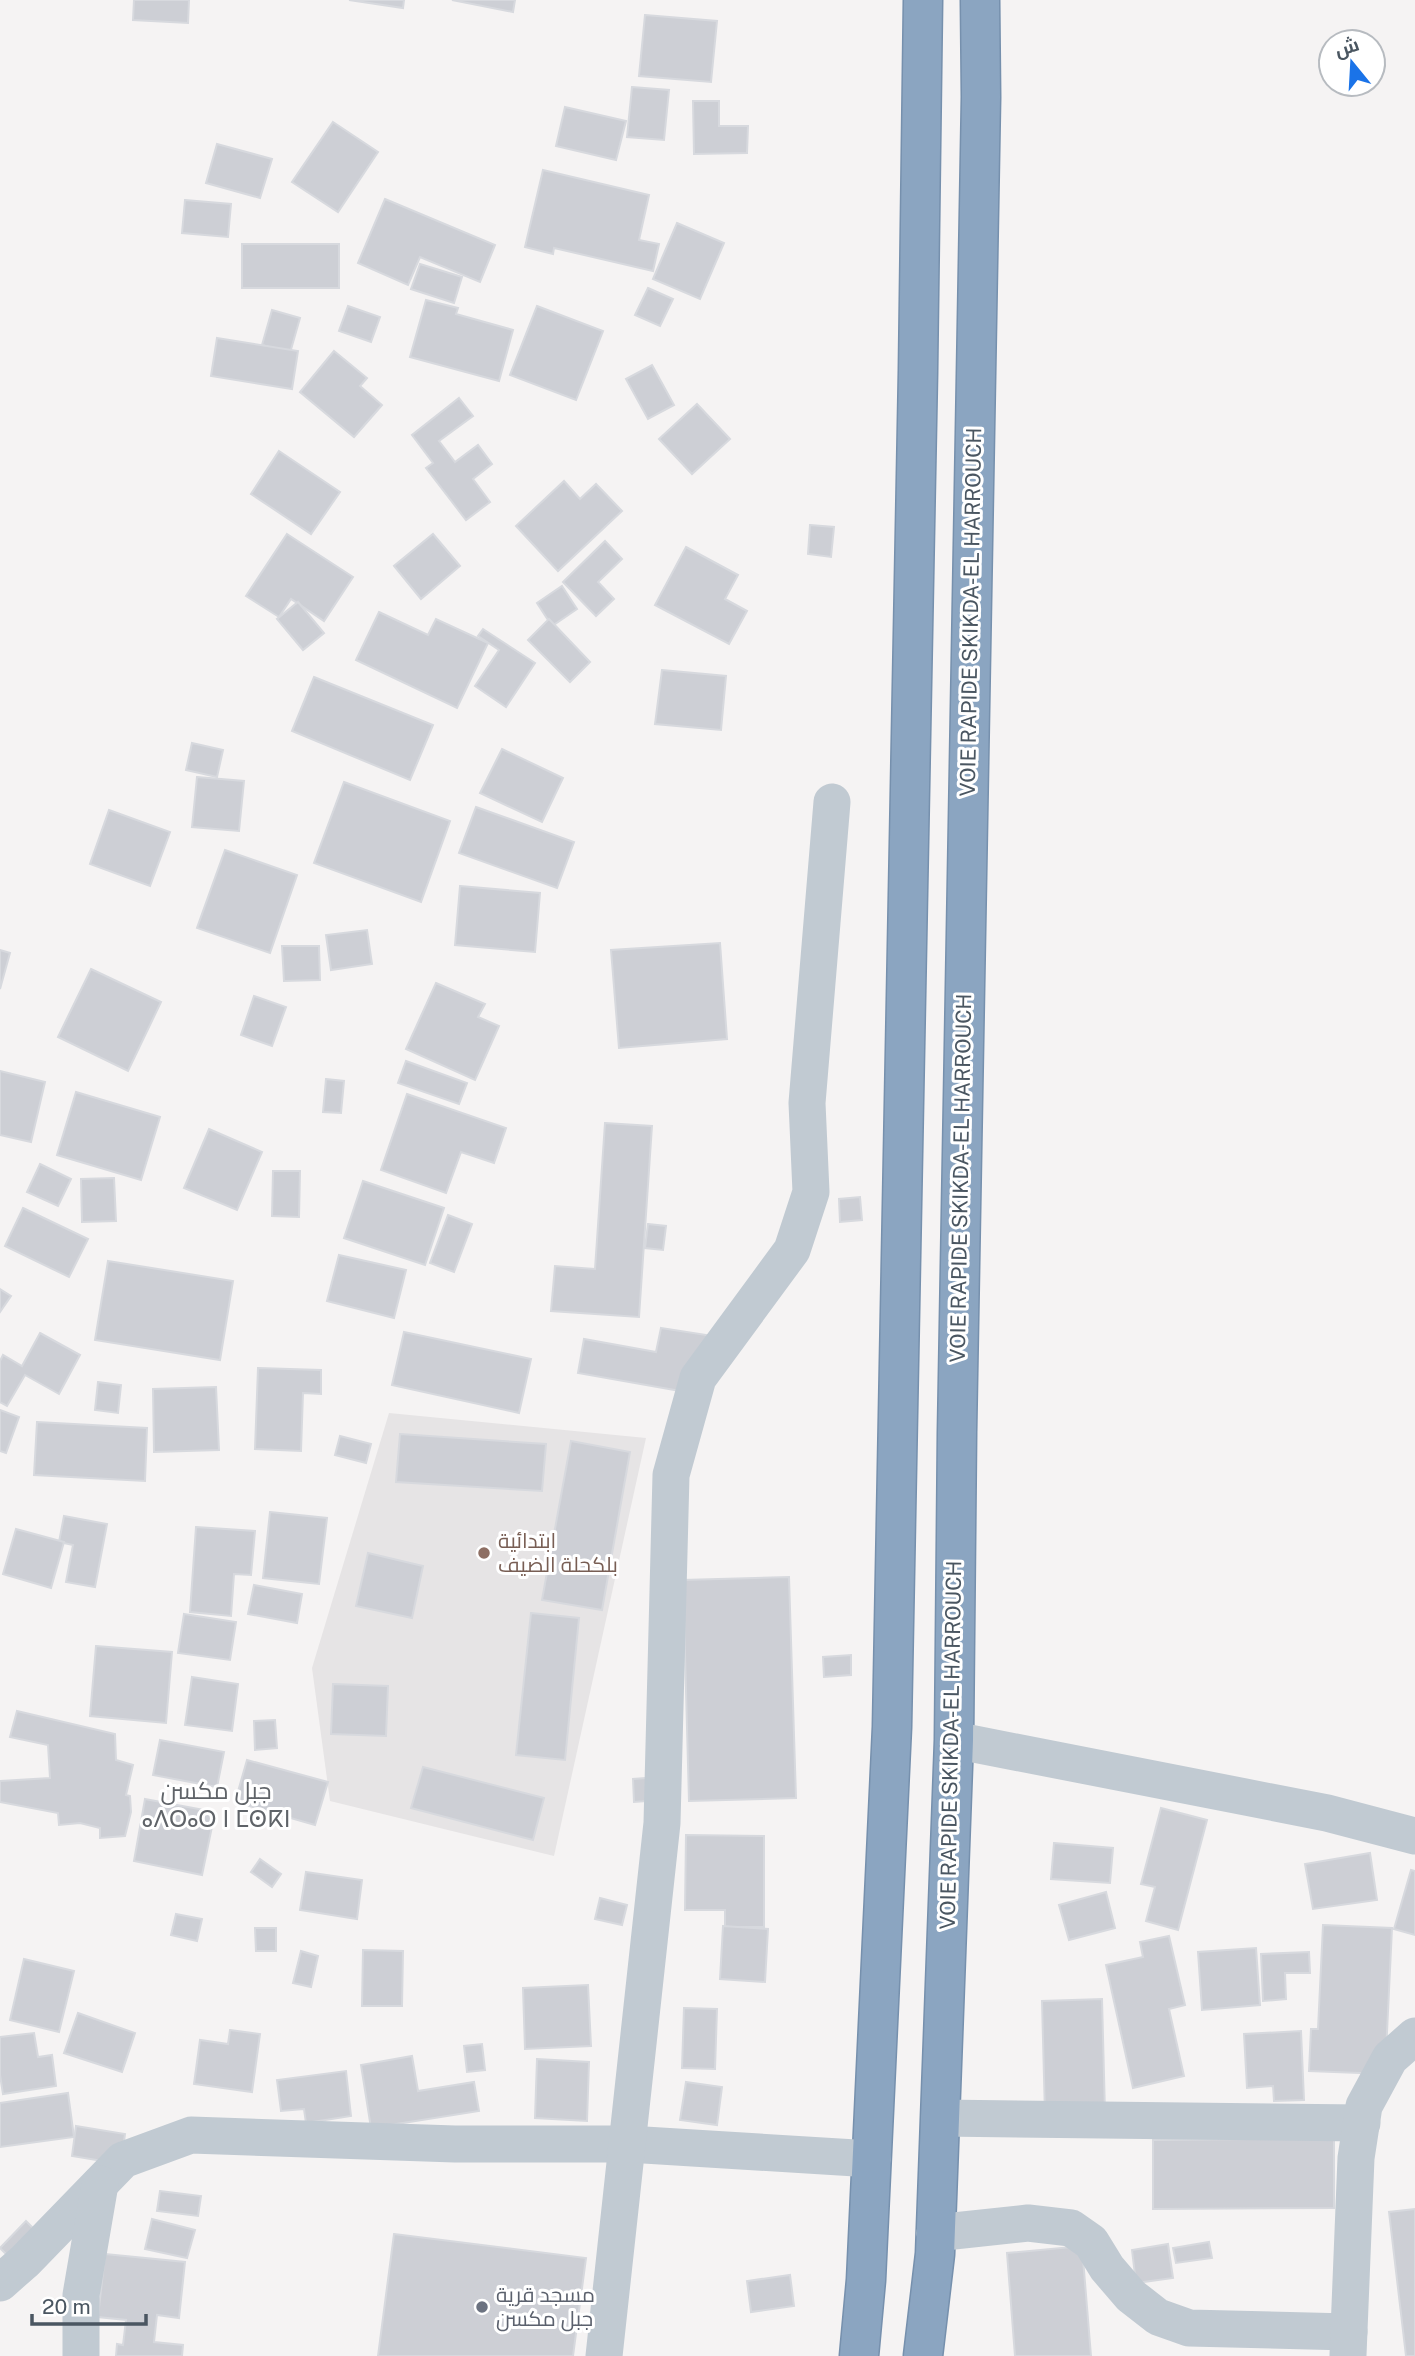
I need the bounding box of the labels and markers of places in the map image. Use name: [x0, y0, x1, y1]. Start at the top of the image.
place label: ابتدائية بلكحلة الضيف: [498, 1528, 618, 1577]
marker: ابتدائية بلكحلة الضيف: [476, 1545, 492, 1561]
place label: مسجد قرية جبل مكسن: [496, 2282, 595, 2332]
marker: مسجد قرية جبل مكسن: [474, 2299, 490, 2315]

